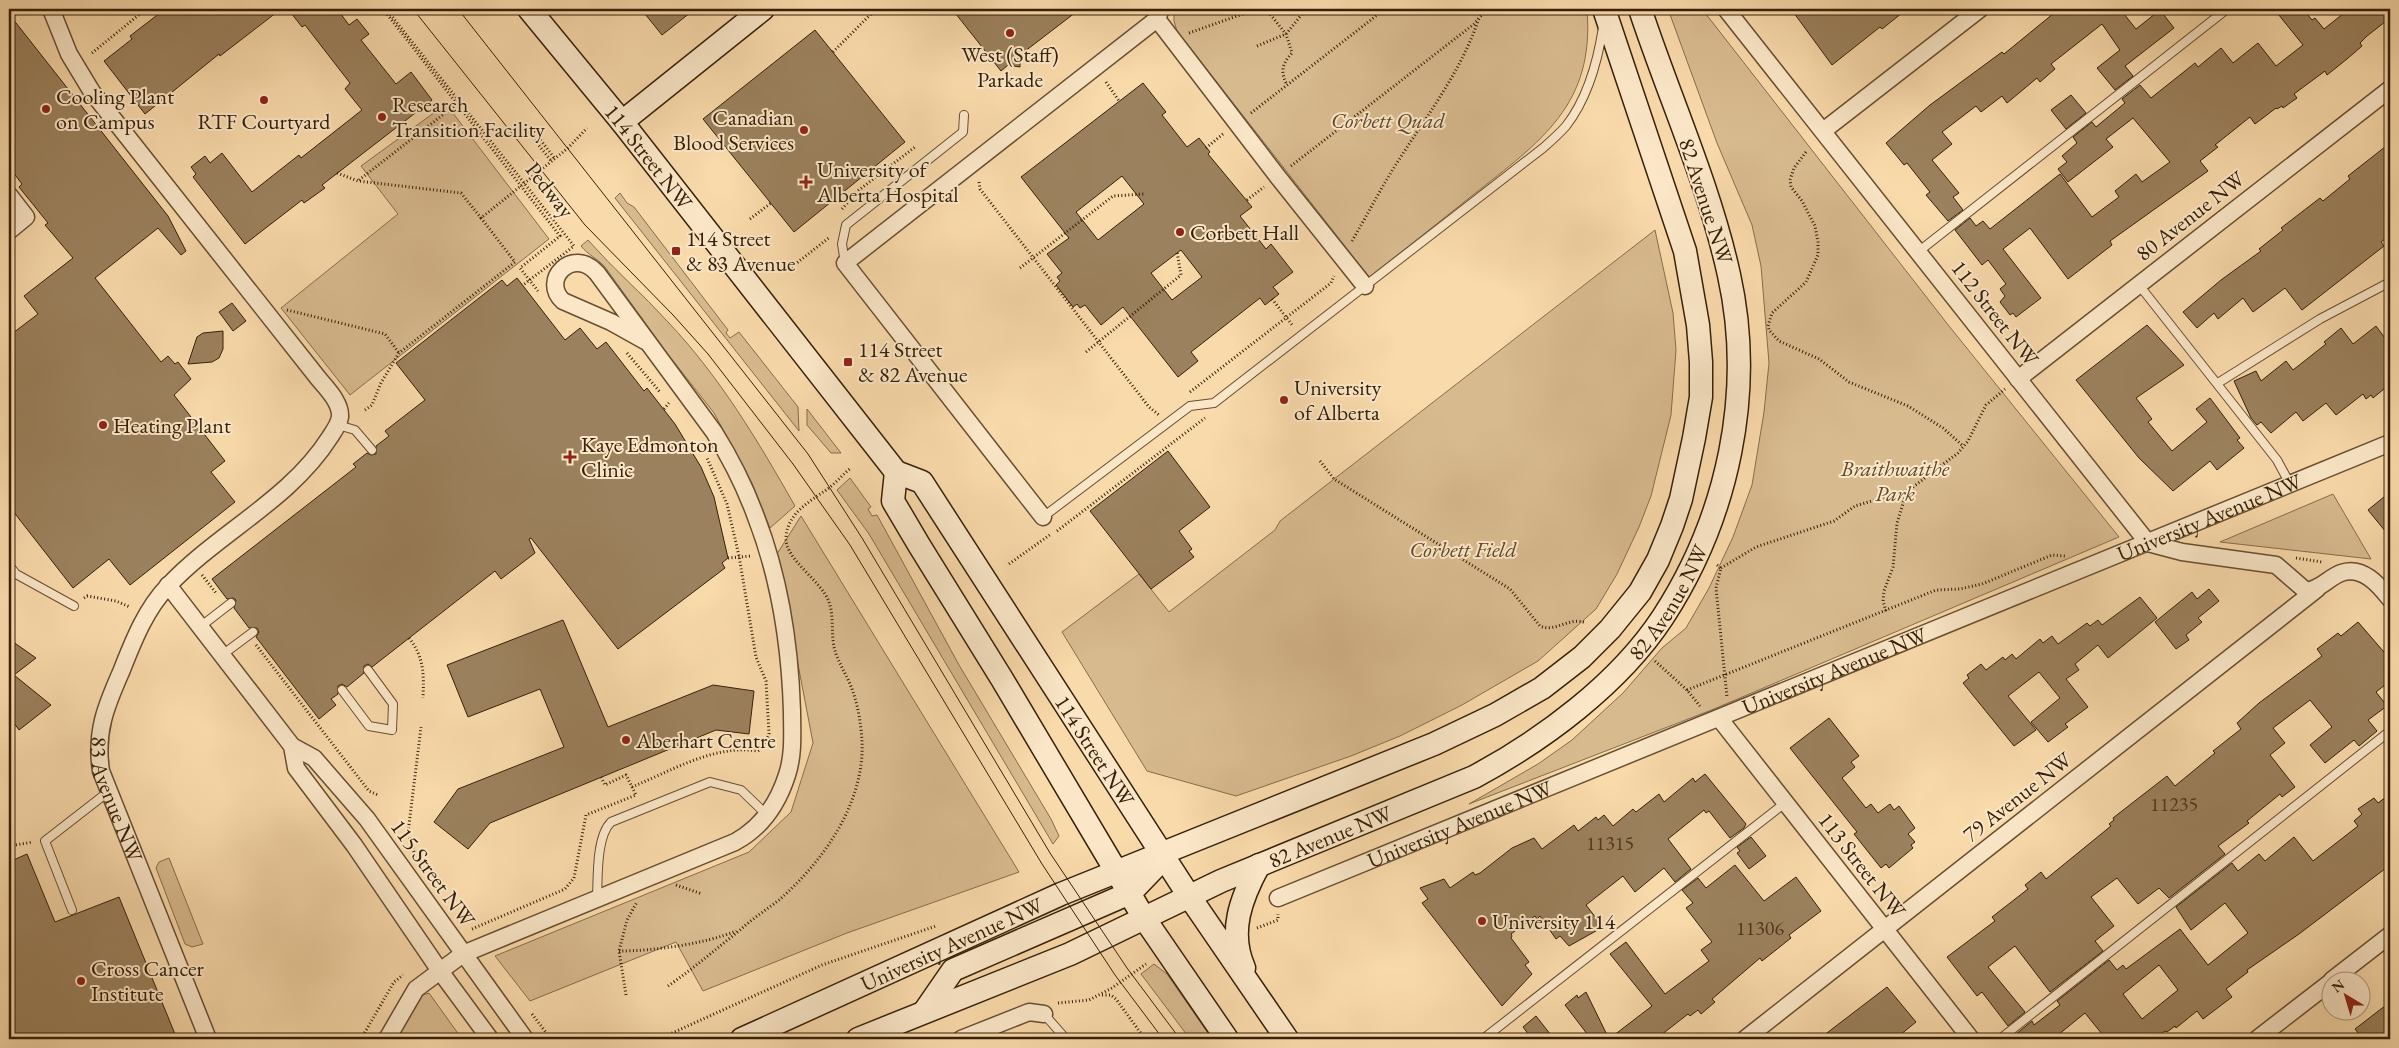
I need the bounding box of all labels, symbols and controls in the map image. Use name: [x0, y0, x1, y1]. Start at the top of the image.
marker: West (Staff) Parkade: [1004, 27, 1016, 39]
place label: West (Staff) Parkade: [961, 40, 1059, 94]
place label: Cooling Plant on Campus: [56, 82, 174, 136]
place label: Research Transition Facility: [392, 90, 545, 144]
marker: RTF Courtyard: [258, 94, 270, 106]
street label: 114 Street NW: [598, 98, 700, 216]
marker: Cooling Plant on Campus: [40, 103, 52, 115]
place label: Canadian Blood Services: [673, 103, 794, 157]
park label: Corbett Quad: [1331, 106, 1446, 135]
place label: RTF Courtyard: [198, 107, 331, 136]
marker: Research Transition Facility: [376, 111, 388, 123]
marker: Canadian Blood Services: [798, 124, 810, 136]
street label: 82 Avenue NW: [1672, 134, 1740, 268]
place label: University of Alberta Hospital: [816, 155, 958, 209]
street label: Pedway: [519, 156, 581, 224]
street label: 80 Avenue NW: [2130, 164, 2251, 268]
marker: University of Alberta Hospital: [799, 175, 813, 189]
place label: Corbett Hall: [1190, 218, 1299, 247]
place label: 114 Street & 83 Avenue: [686, 224, 796, 278]
marker: Corbett Hall: [1174, 226, 1186, 238]
marker: 114 Street & 83 Avenue: [670, 245, 682, 257]
street label: 112 Street NW: [1945, 254, 2046, 372]
place label: 114 Street & 82 Avenue: [858, 335, 968, 389]
marker: 114 Street & 82 Avenue: [842, 356, 854, 368]
place label: University of Alberta: [1294, 373, 1382, 427]
marker: University of Alberta: [1278, 394, 1290, 406]
place label: Heating Plant: [113, 411, 231, 440]
marker: Heating Plant: [97, 419, 109, 431]
place label: Kaye Edmonton Clinic: [581, 430, 719, 484]
marker: Kaye Edmonton Clinic: [563, 450, 577, 464]
park label: Braithwaithe Park: [1840, 454, 1950, 508]
street label: University Avenue NW: [2112, 466, 2307, 568]
park label: Corbett Field: [1409, 535, 1517, 564]
street label: 82 Avenue NW: [1622, 539, 1715, 666]
street label: University Avenue NW: [1738, 619, 1932, 721]
street label: 114 Street NW: [1049, 689, 1142, 812]
place label: Aberhart Centre: [635, 726, 776, 755]
marker: Aberhart Centre: [620, 734, 632, 746]
street label: 83 Avenue NW: [85, 736, 150, 867]
street label: 79 Avenue NW: [1957, 745, 2078, 849]
street label: University Avenue NW: [1363, 773, 1557, 874]
house number: 11235: [2150, 791, 2198, 817]
street label: 82 Avenue NW: [1264, 798, 1397, 874]
street label: 113 Street NW: [1812, 806, 1913, 924]
street label: 115 Street NW: [384, 813, 482, 933]
house number: 11315: [1586, 830, 1634, 856]
street label: University Avenue NW: [856, 890, 1048, 998]
place label: University 114: [1492, 907, 1616, 936]
marker: University 114: [1476, 915, 1488, 927]
house number: 11306: [1736, 915, 1784, 941]
place label: Cross Cancer Institute: [91, 954, 205, 1008]
north arrow: [2322, 970, 2372, 1020]
marker: Cross Cancer Institute: [75, 975, 87, 987]
text: N: [2328, 975, 2349, 996]

